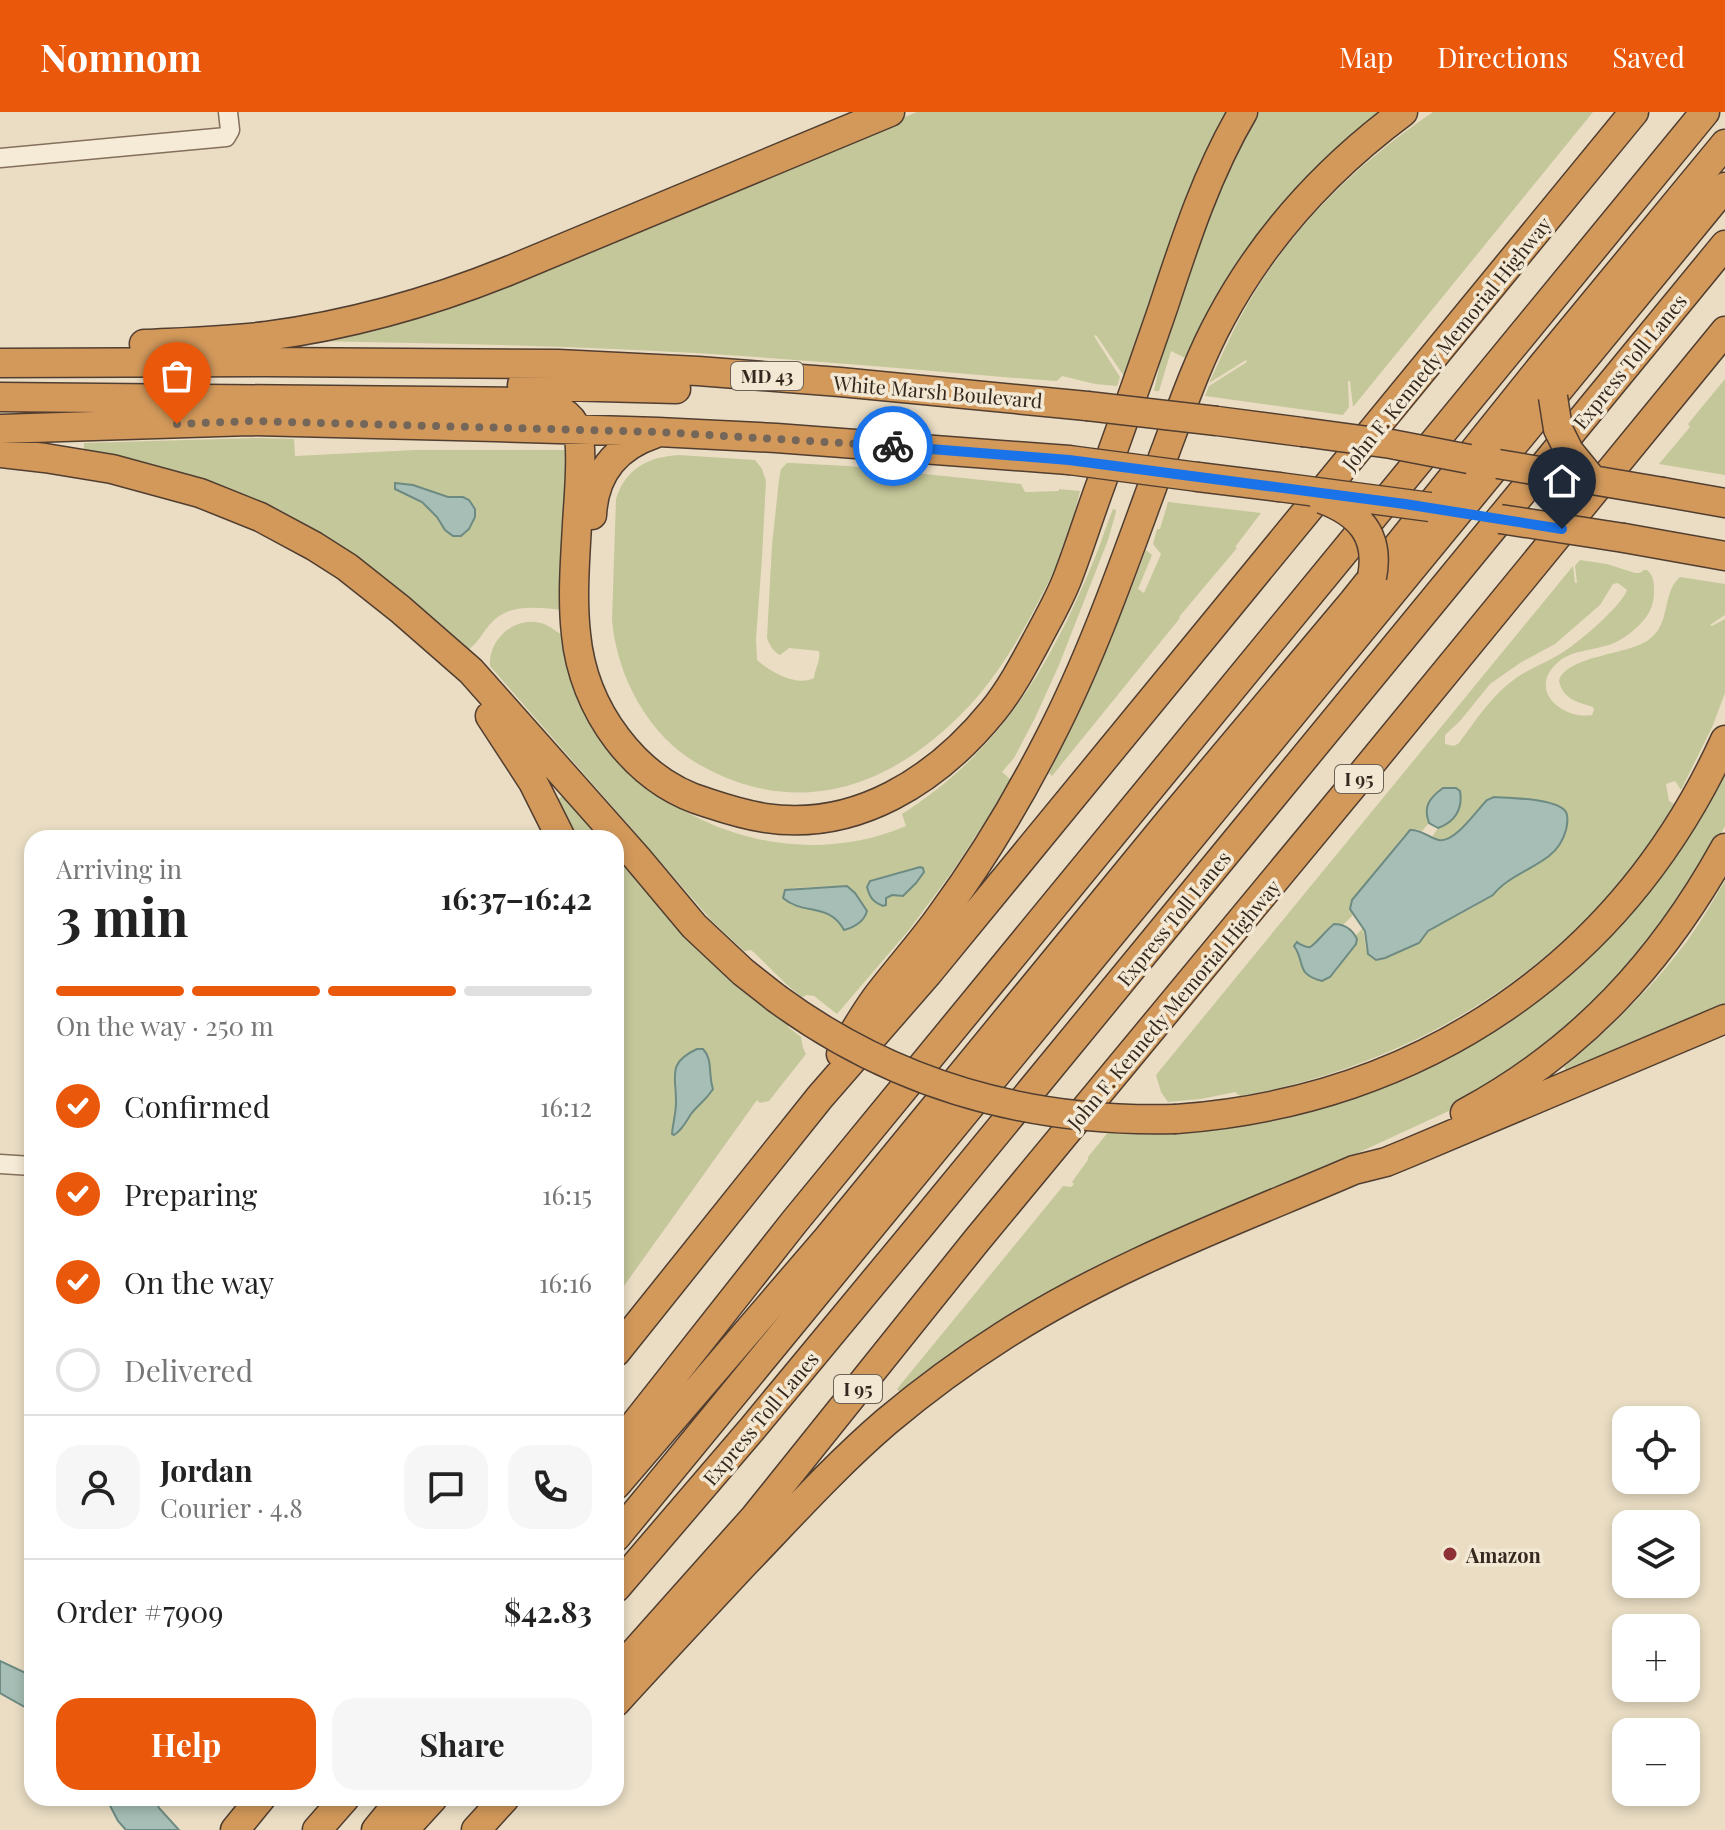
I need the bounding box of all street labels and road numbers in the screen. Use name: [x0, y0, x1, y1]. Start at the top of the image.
street label: John F. Kennedy Memorial Highway: [1335, 211, 1557, 476]
street label: Express Toll Lanes: [1566, 288, 1692, 434]
road number: MD 43: [731, 362, 803, 390]
street label: White Marsh Boulevard: [831, 368, 1044, 414]
road number: I 95: [1335, 765, 1383, 793]
street label: Express Toll Lanes: [1110, 845, 1236, 991]
street label: John F. Kennedy Memorial Highway: [1060, 873, 1286, 1136]
street label: Express Toll Lanes: [696, 1345, 824, 1491]
road number: I 95: [834, 1375, 882, 1403]

